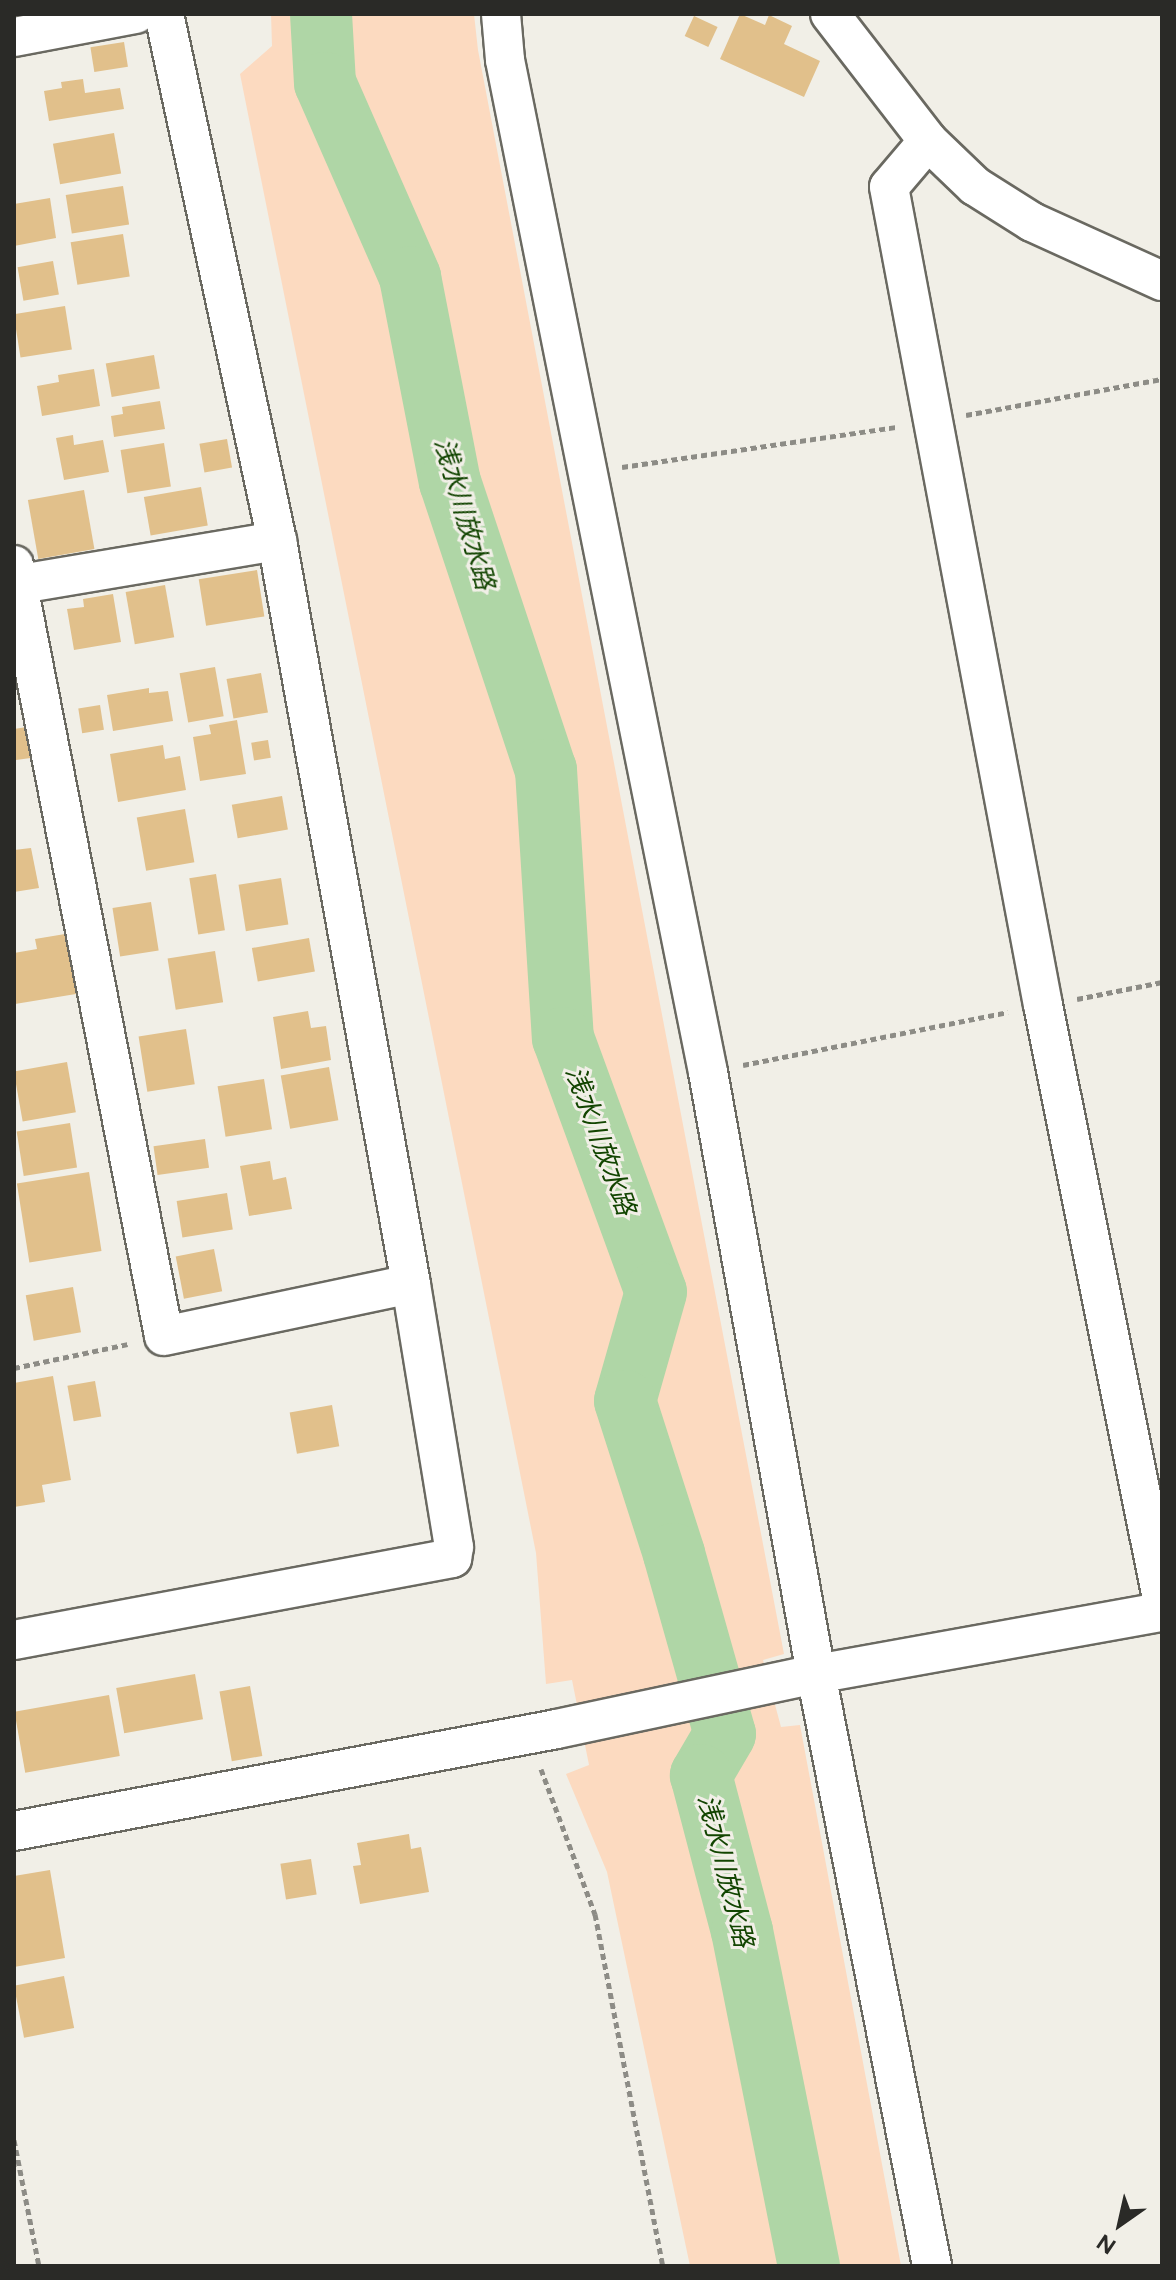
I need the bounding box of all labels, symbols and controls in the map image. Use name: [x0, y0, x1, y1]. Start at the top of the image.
water label: 浅水川放水路: [428, 435, 500, 593]
water label: 浅水川放水路: [559, 1062, 641, 1220]
water label: 浅水川放水路: [691, 1792, 759, 1950]
north arrow: [1080, 2184, 1160, 2264]
text: N: [1092, 2228, 1121, 2260]

